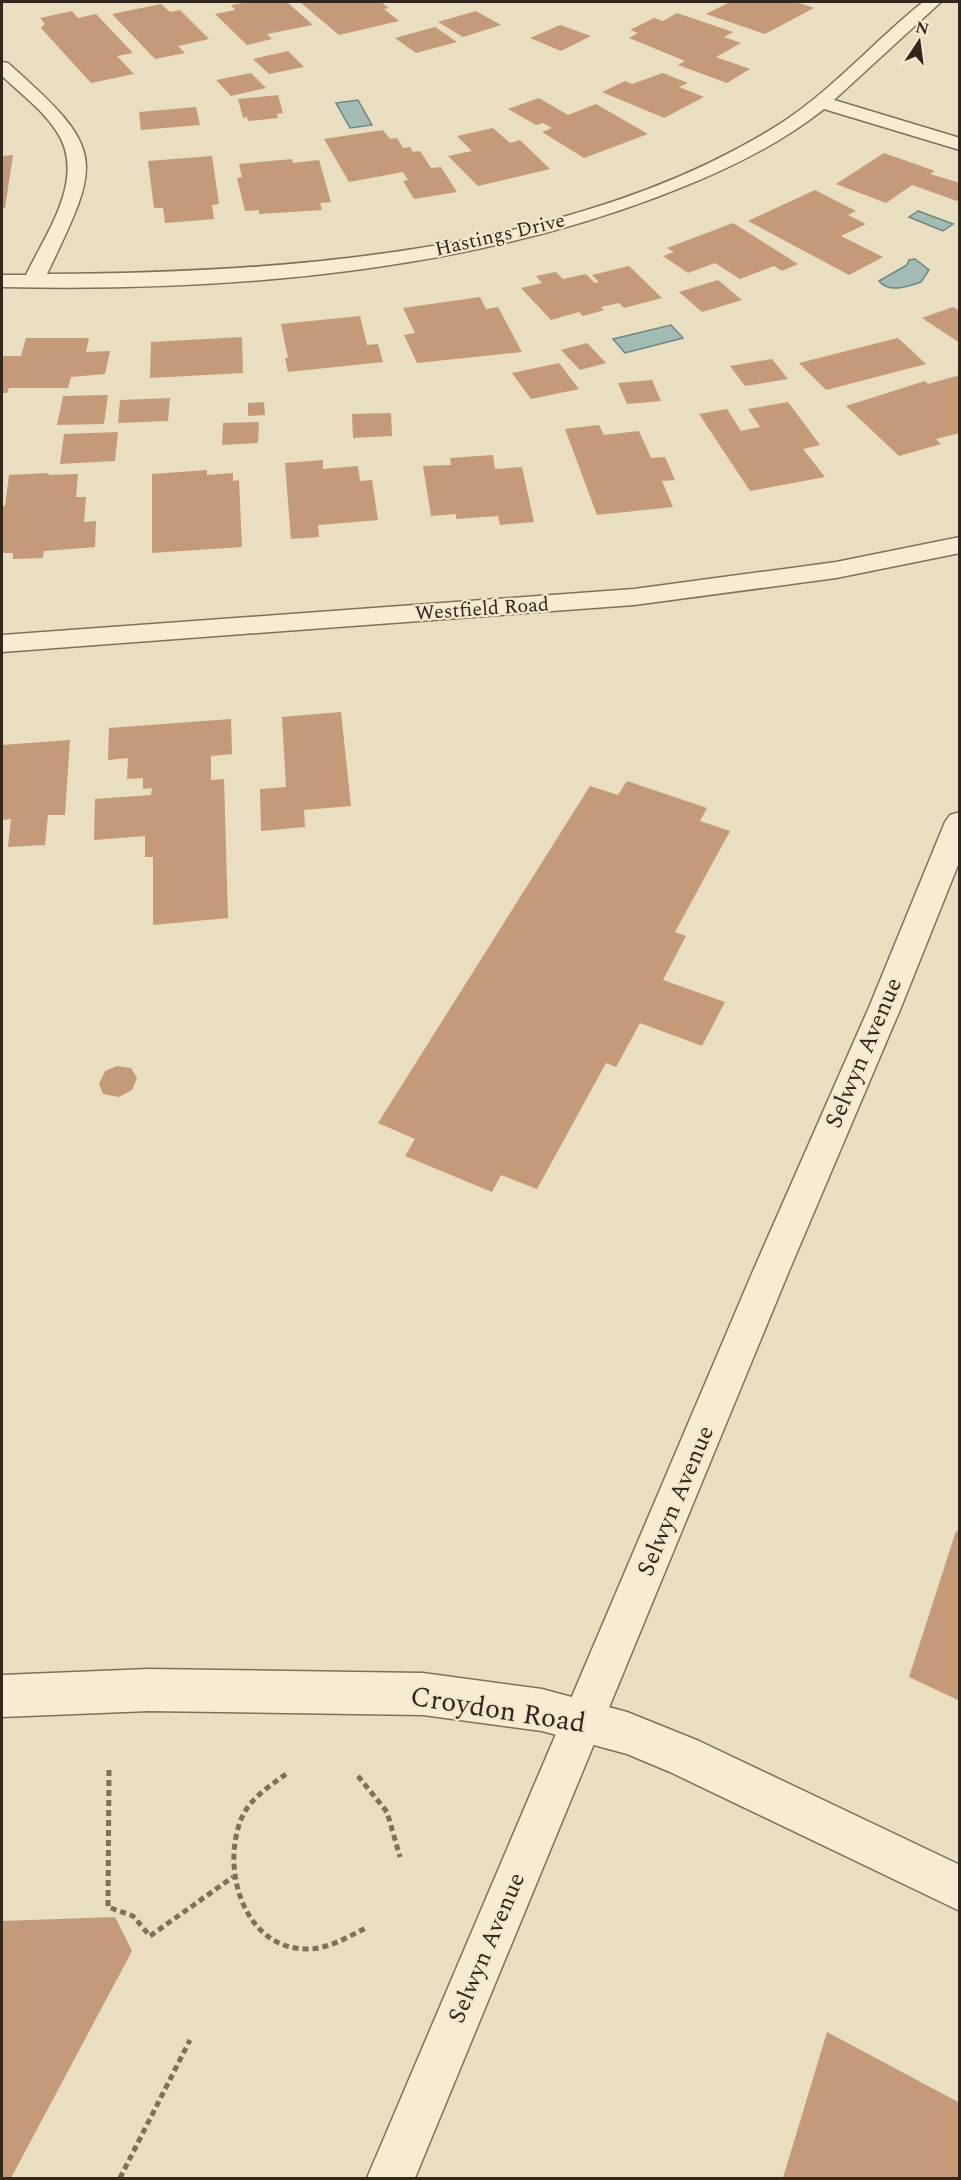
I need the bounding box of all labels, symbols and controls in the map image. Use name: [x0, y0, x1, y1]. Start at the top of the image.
north arrow: [889, 12, 949, 72]
text: N: [913, 15, 931, 42]
street label: Hastings Drive: [432, 205, 568, 265]
street label: Westfield Road: [414, 589, 550, 629]
street label: Selwyn Avenue: [816, 972, 912, 1134]
street label: Selwyn Avenue: [628, 1420, 724, 1582]
street label: Croydon Road: [407, 1675, 589, 1745]
street label: Selwyn Avenue: [439, 1867, 535, 2029]

